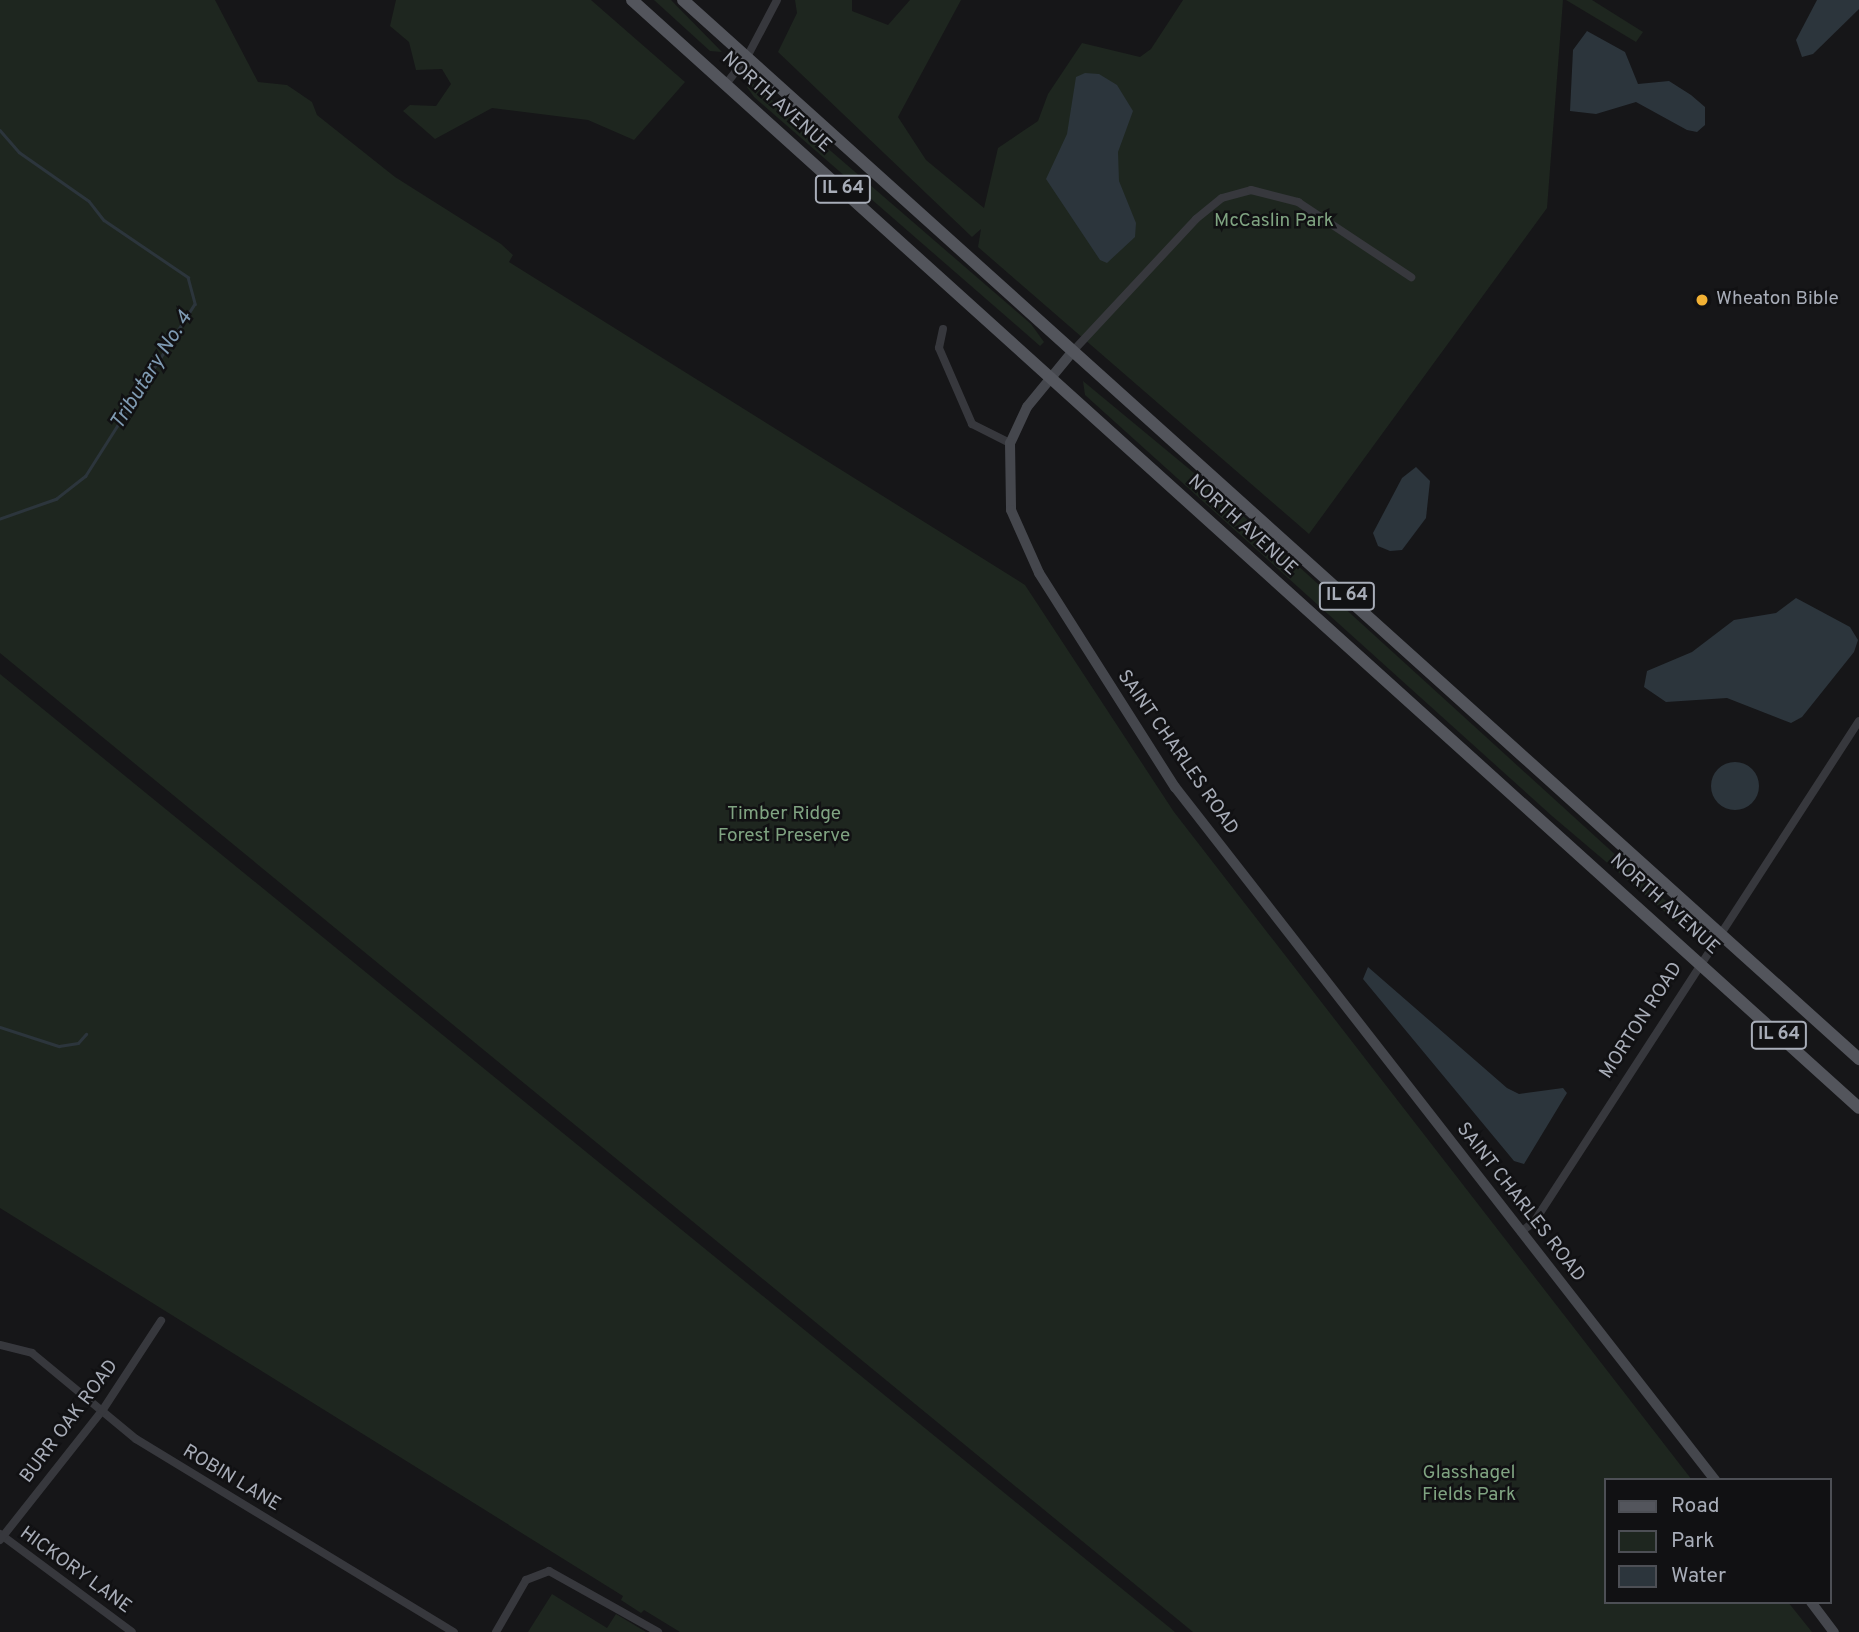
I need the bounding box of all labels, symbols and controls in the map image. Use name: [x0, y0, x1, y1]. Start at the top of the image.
street label: NORTH AVENUE: [716, 47, 836, 159]
road number: IL 64: [813, 174, 873, 204]
park label: McCaslin Park: [1214, 211, 1334, 233]
place label: Wheaton Bible: [1716, 289, 1839, 311]
marker: Wheaton Bible: [1694, 292, 1710, 308]
water label: Tributary No. 4: [106, 307, 198, 435]
street label: NORTH AVENUE: [1182, 470, 1302, 582]
road number: IL 64: [1317, 582, 1377, 610]
street label: SAINT CHARLES ROAD: [1111, 666, 1243, 840]
park label: Timber Ridge Forest Preserve: [718, 804, 850, 848]
street label: NORTH AVENUE: [1604, 849, 1724, 961]
street label: MORTON ROAD: [1596, 958, 1688, 1084]
road number: IL 64: [1749, 1020, 1809, 1050]
street label: SAINT CHARLES ROAD: [1451, 1119, 1589, 1287]
street label: BURR OAK ROAD: [16, 1356, 124, 1488]
street label: ROBIN LANE: [178, 1441, 284, 1517]
park label: Glasshagel Fields Park: [1422, 1463, 1516, 1507]
legend: [1604, 1478, 1831, 1604]
text: Road: [1671, 1493, 1720, 1520]
street label: HICKORY LANE: [14, 1523, 136, 1619]
text: Park: [1671, 1528, 1714, 1555]
text: Water: [1671, 1563, 1726, 1590]

